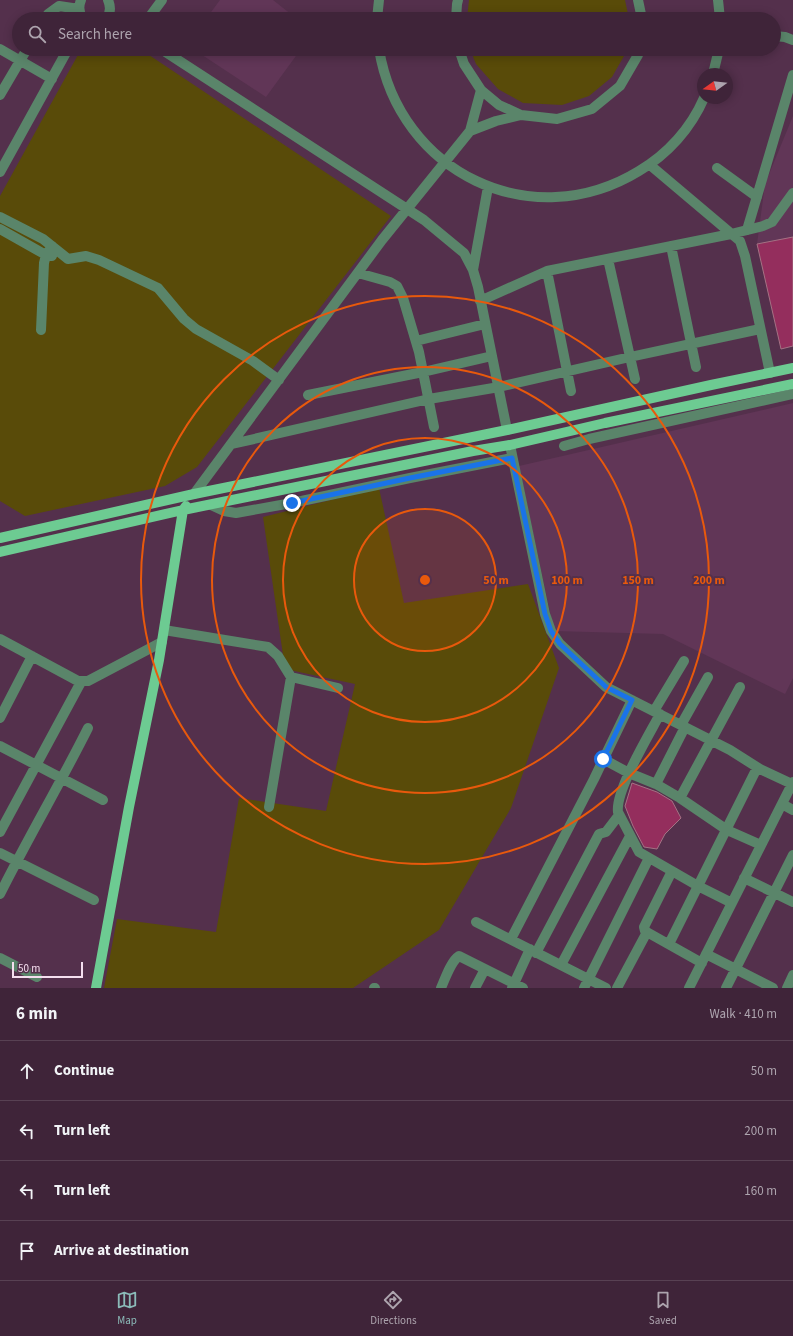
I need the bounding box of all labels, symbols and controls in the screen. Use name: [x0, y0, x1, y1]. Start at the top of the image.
search box: [12, 12, 781, 56]
icon: search: [26, 23, 48, 45]
text: Search here: [58, 24, 132, 45]
north arrow: [697, 68, 733, 104]
route end: [283, 494, 301, 512]
text: 50 m: [483, 572, 509, 589]
text: 100 m: [551, 572, 583, 589]
text: 150 m: [622, 572, 654, 589]
text: 200 m: [693, 572, 725, 589]
centre of rings: [418, 573, 432, 587]
route start: [594, 750, 612, 768]
scale bar: [12, 960, 83, 979]
text: 50 m: [18, 961, 40, 976]
text: 6 min: [16, 1002, 57, 1026]
text: Walk · 410 m: [709, 1005, 777, 1023]
icon: ahead: [16, 1060, 38, 1082]
text: Continue: [54, 1060, 114, 1081]
text: 50 m: [751, 1062, 777, 1080]
icon: left: [16, 1120, 38, 1142]
text: Turn left: [54, 1120, 110, 1141]
text: 200 m: [744, 1122, 777, 1140]
icon: left: [16, 1180, 38, 1202]
text: Turn left: [54, 1180, 110, 1201]
text: 160 m: [744, 1182, 777, 1200]
icon: arrive: [16, 1240, 38, 1262]
text: Arrive at destination: [54, 1240, 189, 1261]
tab: Map: [116, 1289, 138, 1328]
tab: Directions: [370, 1289, 417, 1328]
tab: Saved: [649, 1289, 677, 1328]

